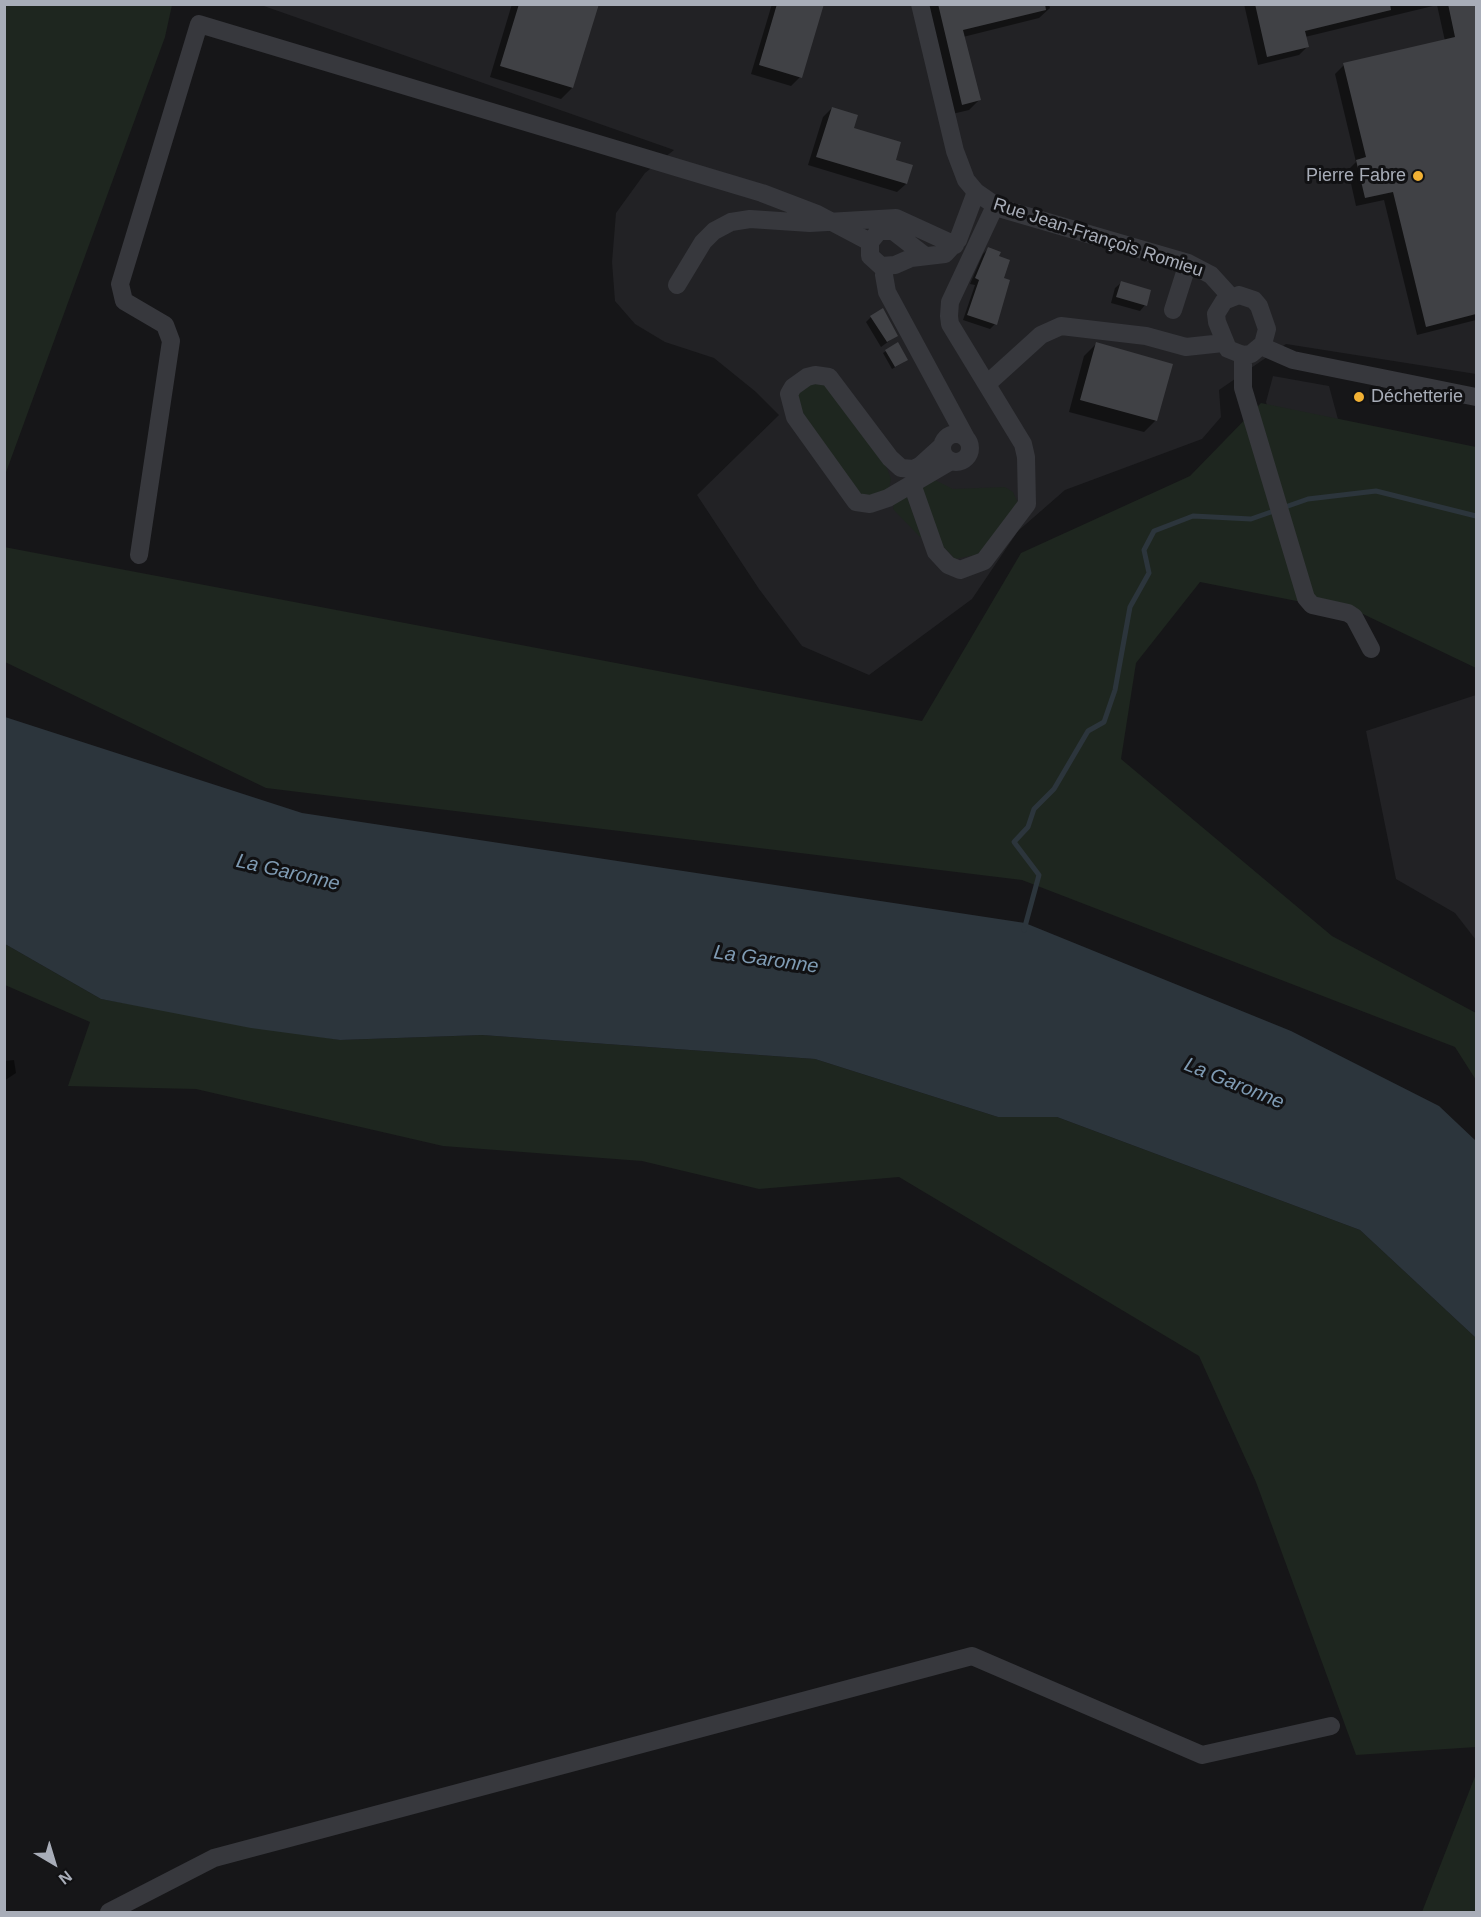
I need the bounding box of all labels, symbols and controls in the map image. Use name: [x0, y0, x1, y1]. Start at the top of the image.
place label: Pierre Fabre: [1306, 165, 1406, 187]
marker: Pierre Fabre: [1411, 169, 1425, 183]
street label: Rue Jean-François Romieu: [990, 194, 1206, 282]
place label: Déchetterie: [1371, 386, 1463, 408]
marker: Déchetterie: [1352, 390, 1366, 404]
water label: La Garonne: [234, 849, 342, 897]
water label: La Garonne: [712, 941, 820, 979]
water label: La Garonne: [1181, 1053, 1287, 1115]
north arrow: [24, 1833, 84, 1893]
text: N: [56, 1867, 75, 1888]

